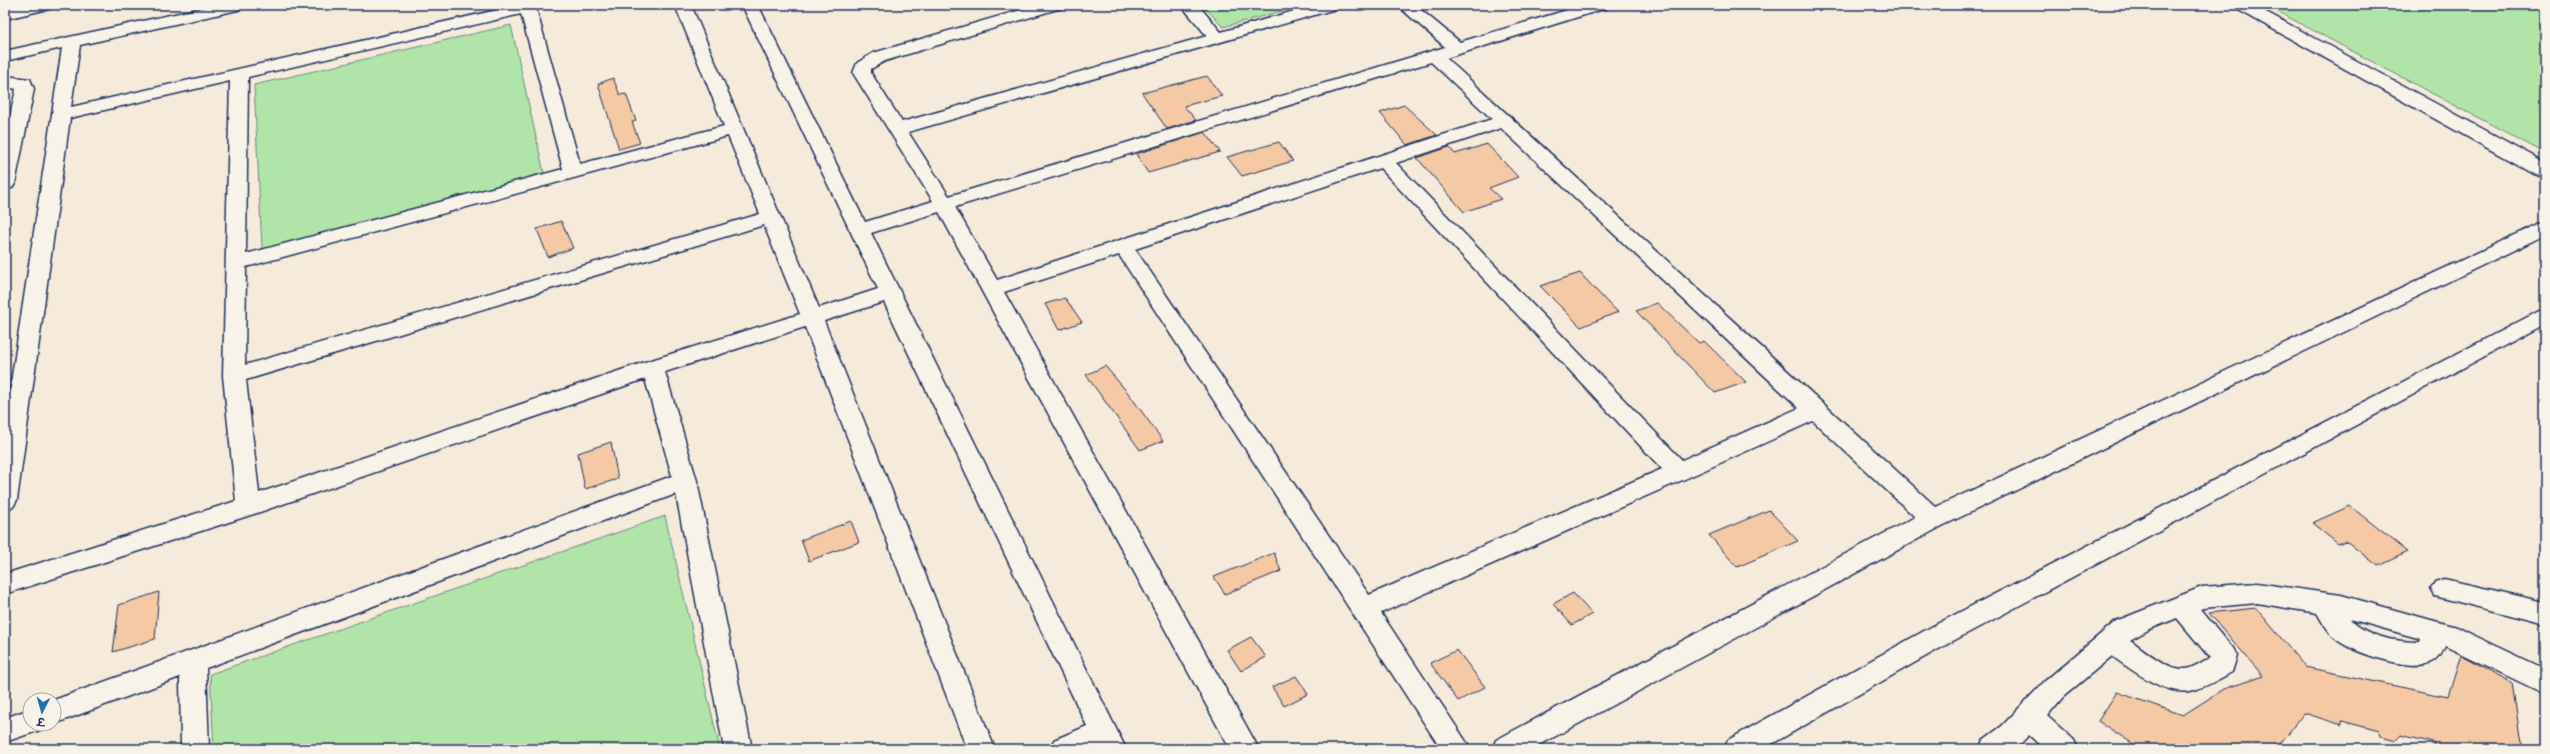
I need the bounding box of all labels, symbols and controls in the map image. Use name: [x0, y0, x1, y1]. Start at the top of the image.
north arrow: [22, 692, 62, 732]
text: उ: [35, 714, 46, 728]

